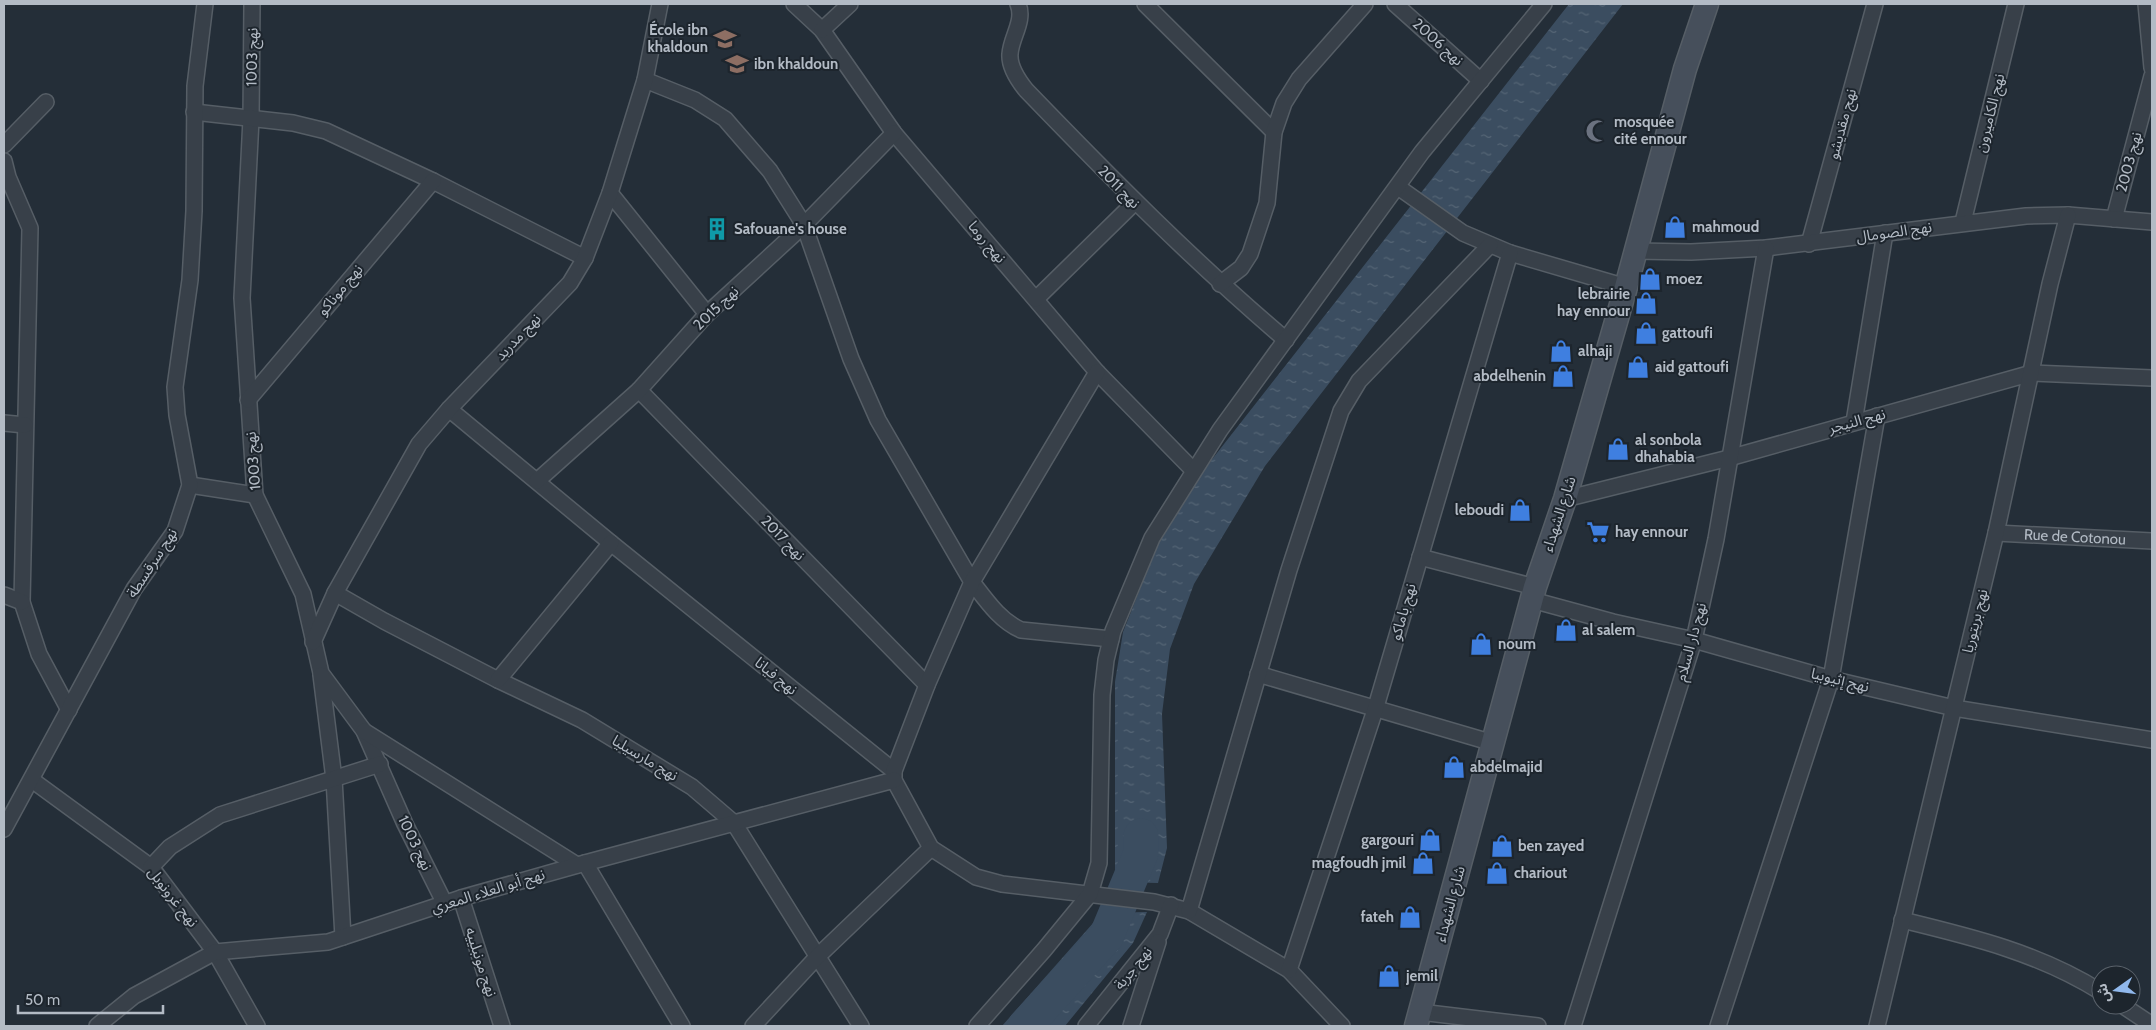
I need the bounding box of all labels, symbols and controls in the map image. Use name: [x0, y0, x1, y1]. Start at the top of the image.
street label: نهج 2006: [1407, 15, 1467, 72]
place label: École ibn khaldoun: [647, 20, 708, 56]
school or university icon: École ibn khaldoun: [712, 26, 738, 52]
street label: نهج 1003: [242, 27, 265, 87]
school or university icon: ibn khaldoun: [724, 51, 750, 77]
place label: ibn khaldoun: [754, 55, 838, 73]
street label: نهج الكاميرون: [1972, 72, 2011, 155]
street label: نهج مقديشو: [1824, 87, 1863, 162]
place label: mosquée cité ennour: [1614, 113, 1687, 148]
mosque icon: mosquée cité ennour: [1584, 118, 1610, 144]
street label: نهج 2003: [2112, 130, 2149, 195]
street label: نهج 2011: [1092, 162, 1144, 214]
shop icon: mahmoud: [1662, 214, 1688, 240]
building icon: Safouane's house: [704, 216, 730, 242]
street label: نهج روما: [962, 217, 1010, 269]
place label: mahmoud: [1692, 218, 1759, 236]
street label: نهج الصومال: [1855, 218, 1933, 249]
place label: Safouane's house: [734, 220, 847, 238]
street label: نهج موناكو: [313, 261, 369, 321]
shop icon: moez: [1637, 266, 1663, 292]
place label: moez: [1666, 270, 1702, 288]
street label: نهج 2015: [690, 282, 745, 336]
place label: lebrairie hay ennour: [1557, 285, 1630, 320]
shop icon: lebrairie hay ennour: [1633, 290, 1659, 316]
street label: نهج مدريد: [491, 310, 547, 366]
shop icon: gattoufi: [1633, 320, 1659, 346]
place label: gattoufi: [1662, 324, 1713, 342]
shop icon: alhaji: [1548, 338, 1574, 364]
place label: alhaji: [1578, 342, 1612, 360]
shop icon: aid gattoufi: [1625, 354, 1651, 380]
place label: aid gattoufi: [1655, 358, 1729, 376]
shop icon: abdelhenin: [1550, 363, 1576, 389]
place label: abdelhenin: [1474, 367, 1546, 385]
street label: نهج النيجر: [1825, 405, 1888, 440]
street label: نهج 1003: [241, 431, 268, 491]
place label: al sonbola dhahabia: [1635, 431, 1702, 466]
shop icon: al sonbola dhahabia: [1605, 436, 1631, 462]
street label: شارع الشهداء: [1538, 474, 1583, 555]
shop icon: leboudi: [1507, 497, 1533, 523]
place label: leboudi: [1455, 501, 1504, 519]
street label: نهج 2017: [755, 512, 809, 566]
supermarket icon: hay ennour: [1585, 519, 1611, 545]
place label: hay ennour: [1615, 523, 1688, 541]
street label: نهج سرقسطة: [123, 525, 184, 603]
street label: Rue de Cotonou: [2023, 525, 2126, 549]
street label: نهج باماكو: [1386, 581, 1423, 643]
street label: نهج بريتوريا: [1958, 587, 1995, 656]
street label: نهج دار السلام: [1672, 601, 1713, 684]
shop icon: al salem: [1553, 617, 1579, 643]
place label: al salem: [1582, 621, 1635, 639]
shop icon: noum: [1468, 631, 1494, 657]
place label: noum: [1498, 635, 1536, 653]
street label: نهج فيانا: [749, 653, 801, 701]
street label: نهج إثيوبيا: [1808, 664, 1871, 699]
street label: نهج مارسيليا: [607, 731, 681, 787]
shop icon: abdelmajid: [1441, 754, 1467, 780]
place label: abdelmajid: [1470, 758, 1543, 776]
street label: نهج 1003: [391, 813, 436, 875]
shop icon: gargouri: [1417, 827, 1443, 853]
place label: gargouri: [1361, 831, 1414, 849]
shop icon: ben zayed: [1489, 833, 1515, 859]
place label: ben zayed: [1518, 837, 1584, 855]
shop icon: magfoudh jmil: [1410, 850, 1436, 876]
place label: magfoudh jmil: [1312, 854, 1406, 872]
shop icon: chariout: [1484, 860, 1510, 886]
street label: نهج غرونوبل: [142, 863, 202, 932]
street label: شارع الشهداء: [1431, 864, 1472, 945]
place label: chariout: [1514, 864, 1567, 882]
street label: نهج أبو العلاء المعري: [429, 865, 548, 920]
shop icon: fateh: [1397, 904, 1423, 930]
place label: fateh: [1360, 908, 1394, 926]
street label: نهج مونبلييه: [458, 925, 501, 1000]
street label: نهج جربة: [1110, 943, 1158, 995]
shop icon: jemil: [1376, 963, 1402, 989]
north arrow: [2091, 965, 2141, 1015]
place label: jemil: [1405, 967, 1438, 985]
scale bar: [18, 982, 162, 1014]
text: ش: [2092, 982, 2114, 1005]
text: 50 m: [25, 991, 60, 1009]

